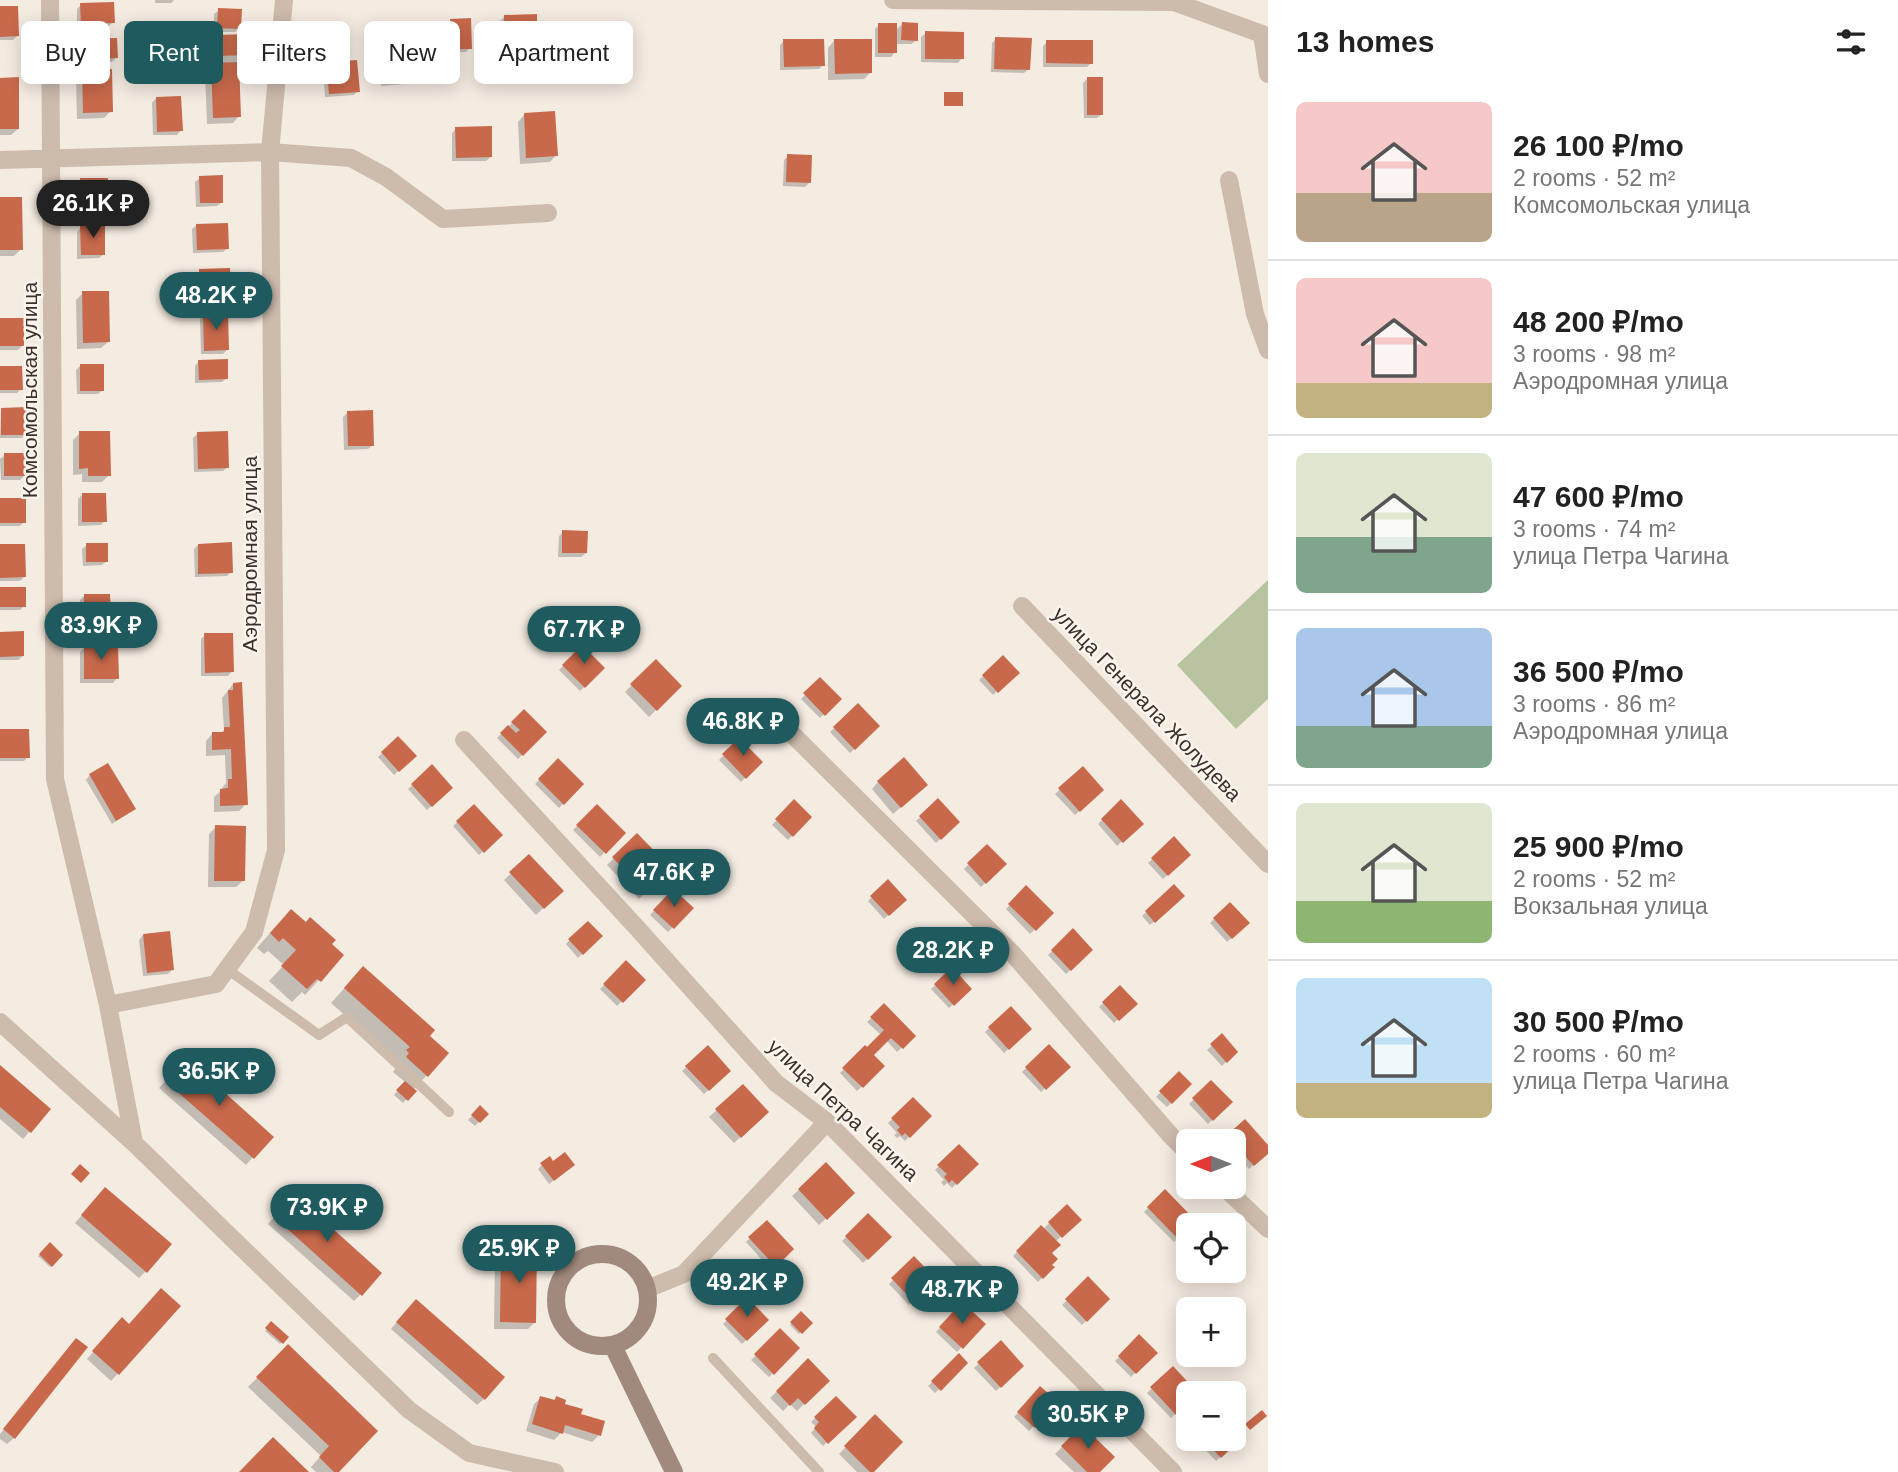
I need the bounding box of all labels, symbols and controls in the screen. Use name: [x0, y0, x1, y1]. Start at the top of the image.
chip: Buy: [21, 21, 110, 84]
chip: Rent: [124, 21, 223, 84]
chip: Filters: [237, 21, 350, 84]
chip: New: [364, 21, 460, 84]
chip: Apartment: [474, 21, 633, 84]
icon: filters: [1832, 23, 1870, 61]
text: 13 homes: [1296, 25, 1434, 58]
text: 26 100 ₽/mo: [1513, 129, 1684, 162]
icon: home: [1352, 130, 1436, 214]
text: 2 rooms · 52 m²: [1513, 165, 1675, 191]
pin: 26.1K ₽: [28, 180, 158, 240]
text: 26.1K ₽: [52, 190, 134, 216]
text: Комсомольская улица: [1513, 192, 1750, 218]
pin: 48.2K ₽: [151, 272, 281, 332]
street label: Комсомольская улица: [18, 281, 41, 498]
text: 48.2K ₽: [175, 282, 257, 308]
text: 48 200 ₽/mo: [1513, 305, 1684, 338]
icon: home: [1352, 306, 1436, 390]
text: 3 rooms · 98 m²: [1513, 341, 1675, 367]
text: Аэродромная улица: [1513, 368, 1728, 394]
street label: Аэродромная улица: [238, 456, 261, 652]
text: 47 600 ₽/mo: [1513, 480, 1684, 513]
icon: home: [1352, 481, 1436, 565]
text: 3 rooms · 74 m²: [1513, 516, 1675, 542]
text: улица Петра Чагина: [1513, 543, 1729, 569]
pin: 83.9K ₽: [36, 602, 166, 662]
street label: улица Генерала Жолудева: [1049, 602, 1246, 806]
pin: 67.7K ₽: [519, 606, 649, 666]
text: 83.9K ₽: [60, 612, 142, 638]
text: 67.7K ₽: [543, 616, 625, 642]
text: 36 500 ₽/mo: [1513, 655, 1684, 688]
icon: home: [1352, 656, 1436, 740]
text: 3 rooms · 86 m²: [1513, 691, 1675, 717]
pin: 46.8K ₽: [678, 698, 808, 758]
text: 46.8K ₽: [702, 708, 784, 734]
text: Аэродромная улица: [1513, 718, 1728, 744]
text: 25 900 ₽/mo: [1513, 830, 1684, 863]
icon: home: [1352, 831, 1436, 915]
pin: 47.6K ₽: [609, 850, 739, 909]
text: 47.6K ₽: [633, 859, 715, 885]
text: 2 rooms · 52 m²: [1513, 866, 1675, 892]
text: Вокзальная улица: [1513, 893, 1708, 919]
pin: 28.2K ₽: [888, 928, 1018, 987]
text: 28.2K ₽: [912, 937, 994, 963]
text: 30 500 ₽/mo: [1513, 1005, 1684, 1038]
icon: home: [1352, 1006, 1436, 1090]
street label: улица Петра Чагина: [764, 1034, 923, 1185]
text: 2 rooms · 60 m²: [1513, 1041, 1675, 1067]
pin: 36.5K ₽: [154, 1048, 284, 1108]
text: 36.5K ₽: [178, 1058, 260, 1084]
text: улица Петра Чагина: [1513, 1068, 1729, 1094]
north arrow: [1176, 1129, 1246, 1199]
map controls: [1176, 1129, 1246, 1451]
pin: 73.9K ₽: [262, 1184, 392, 1244]
text: 73.9K ₽: [286, 1194, 368, 1220]
button: locate: [1176, 1213, 1246, 1283]
pin: 25.9K ₽: [454, 1226, 584, 1285]
text: 25.9K ₽: [478, 1235, 560, 1261]
pin: 49.2K ₽: [682, 1260, 812, 1319]
pin: 48.7K ₽: [897, 1266, 1027, 1326]
text: 49.2K ₽: [706, 1269, 788, 1295]
text: 48.7K ₽: [921, 1276, 1003, 1302]
button: +: [1176, 1297, 1246, 1367]
button: −: [1176, 1381, 1246, 1451]
pin: 30.5K ₽: [1023, 1392, 1153, 1451]
text: 30.5K ₽: [1047, 1401, 1129, 1427]

